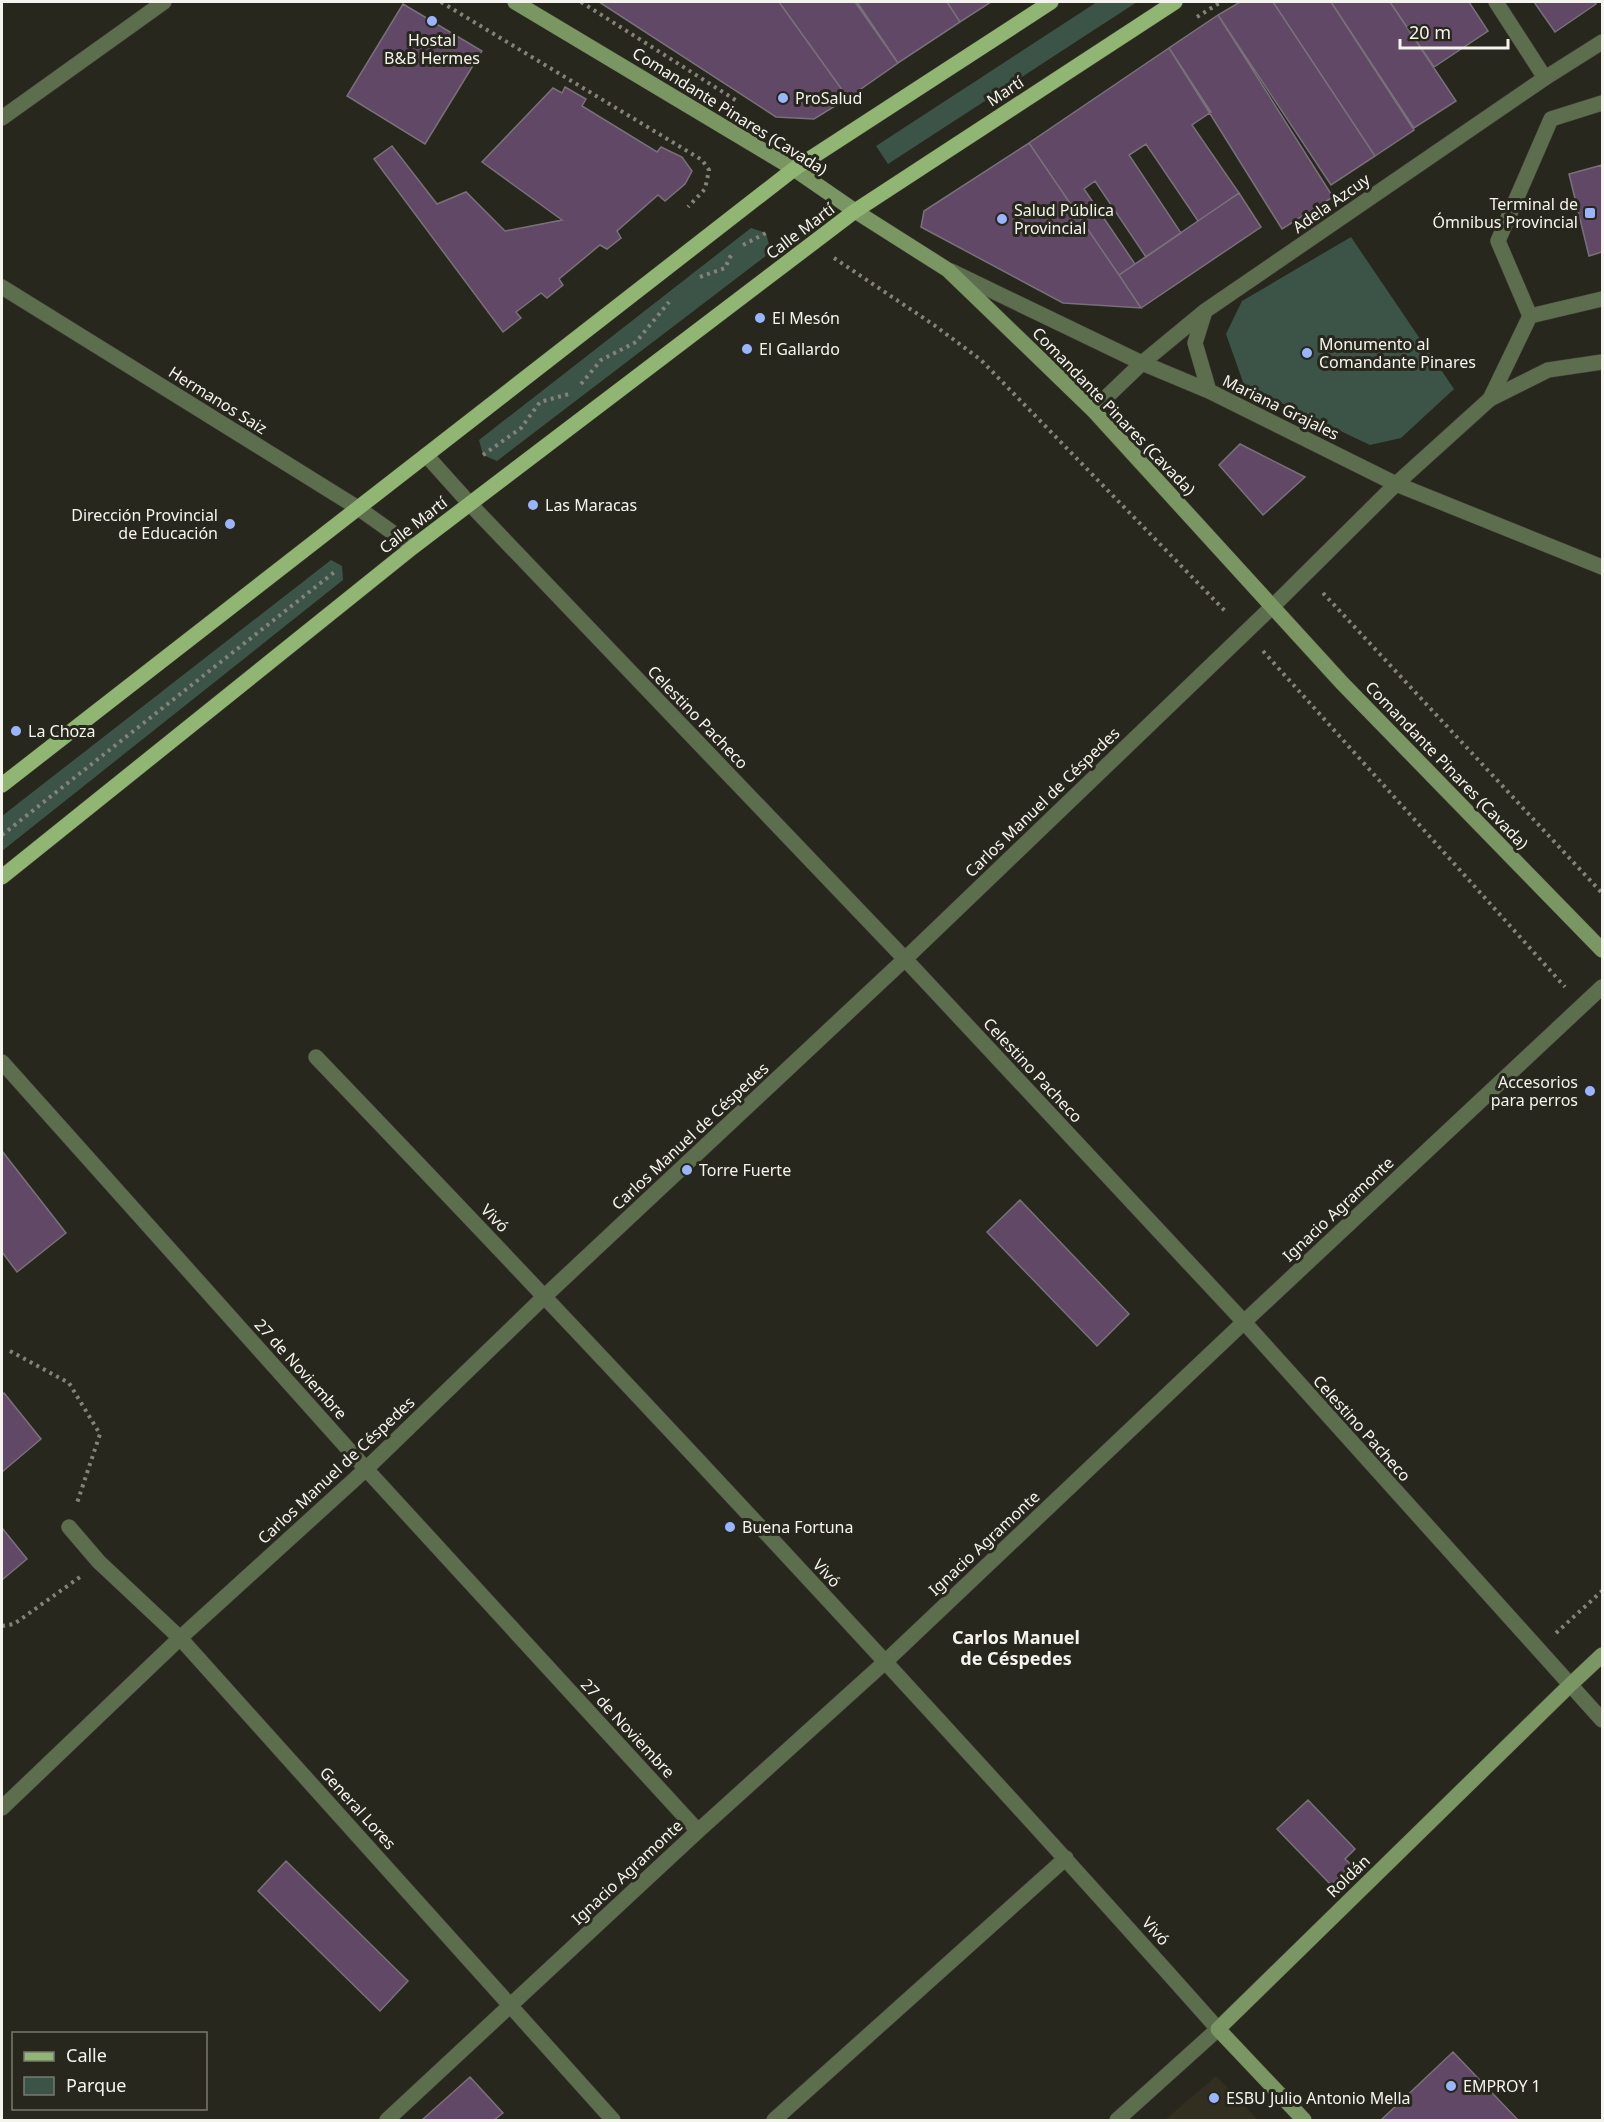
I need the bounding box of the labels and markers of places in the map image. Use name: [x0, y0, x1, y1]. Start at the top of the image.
marker: Hostal B&B Hermes: [425, 14, 439, 28]
place label: Hostal B&B Hermes: [384, 29, 480, 69]
place label: ProSalud: [795, 87, 862, 109]
marker: ProSalud: [776, 91, 790, 105]
place label: Terminal de Ómnibus Provincial: [1433, 193, 1578, 233]
place label: Salud Pública Provincial: [1014, 199, 1114, 239]
marker: Terminal de Ómnibus Provincial: [1583, 206, 1597, 220]
marker: Salud Pública Provincial: [995, 212, 1009, 226]
place label: El Mesón: [772, 307, 840, 329]
marker: El Mesón: [753, 311, 767, 325]
place label: Monumento al Comandante Pinares: [1319, 333, 1476, 373]
place label: El Gallardo: [759, 338, 840, 360]
marker: El Gallardo: [740, 342, 754, 356]
marker: Monumento al Comandante Pinares: [1300, 346, 1314, 360]
place label: Las Maracas: [545, 494, 637, 516]
marker: Las Maracas: [526, 498, 540, 512]
place label: Dirección Provincial de Educación: [71, 504, 218, 544]
marker: Dirección Provincial de Educación: [223, 517, 237, 531]
place label: La Choza: [28, 720, 96, 742]
marker: La Choza: [9, 724, 23, 738]
place label: Accesorios para perros: [1491, 1071, 1578, 1111]
marker: Accesorios para perros: [1583, 1084, 1597, 1098]
place label: Torre Fuerte: [699, 1159, 791, 1181]
marker: Torre Fuerte: [680, 1163, 694, 1177]
place label: Buena Fortuna: [742, 1516, 853, 1538]
marker: Buena Fortuna: [723, 1520, 737, 1534]
place label: EMPROY 1: [1463, 2075, 1541, 2097]
marker: EMPROY 1: [1444, 2079, 1458, 2093]
place label: ESBU Julio Antonio Mella: [1226, 2087, 1410, 2109]
marker: ESBU Julio Antonio Mella: [1207, 2091, 1221, 2105]

